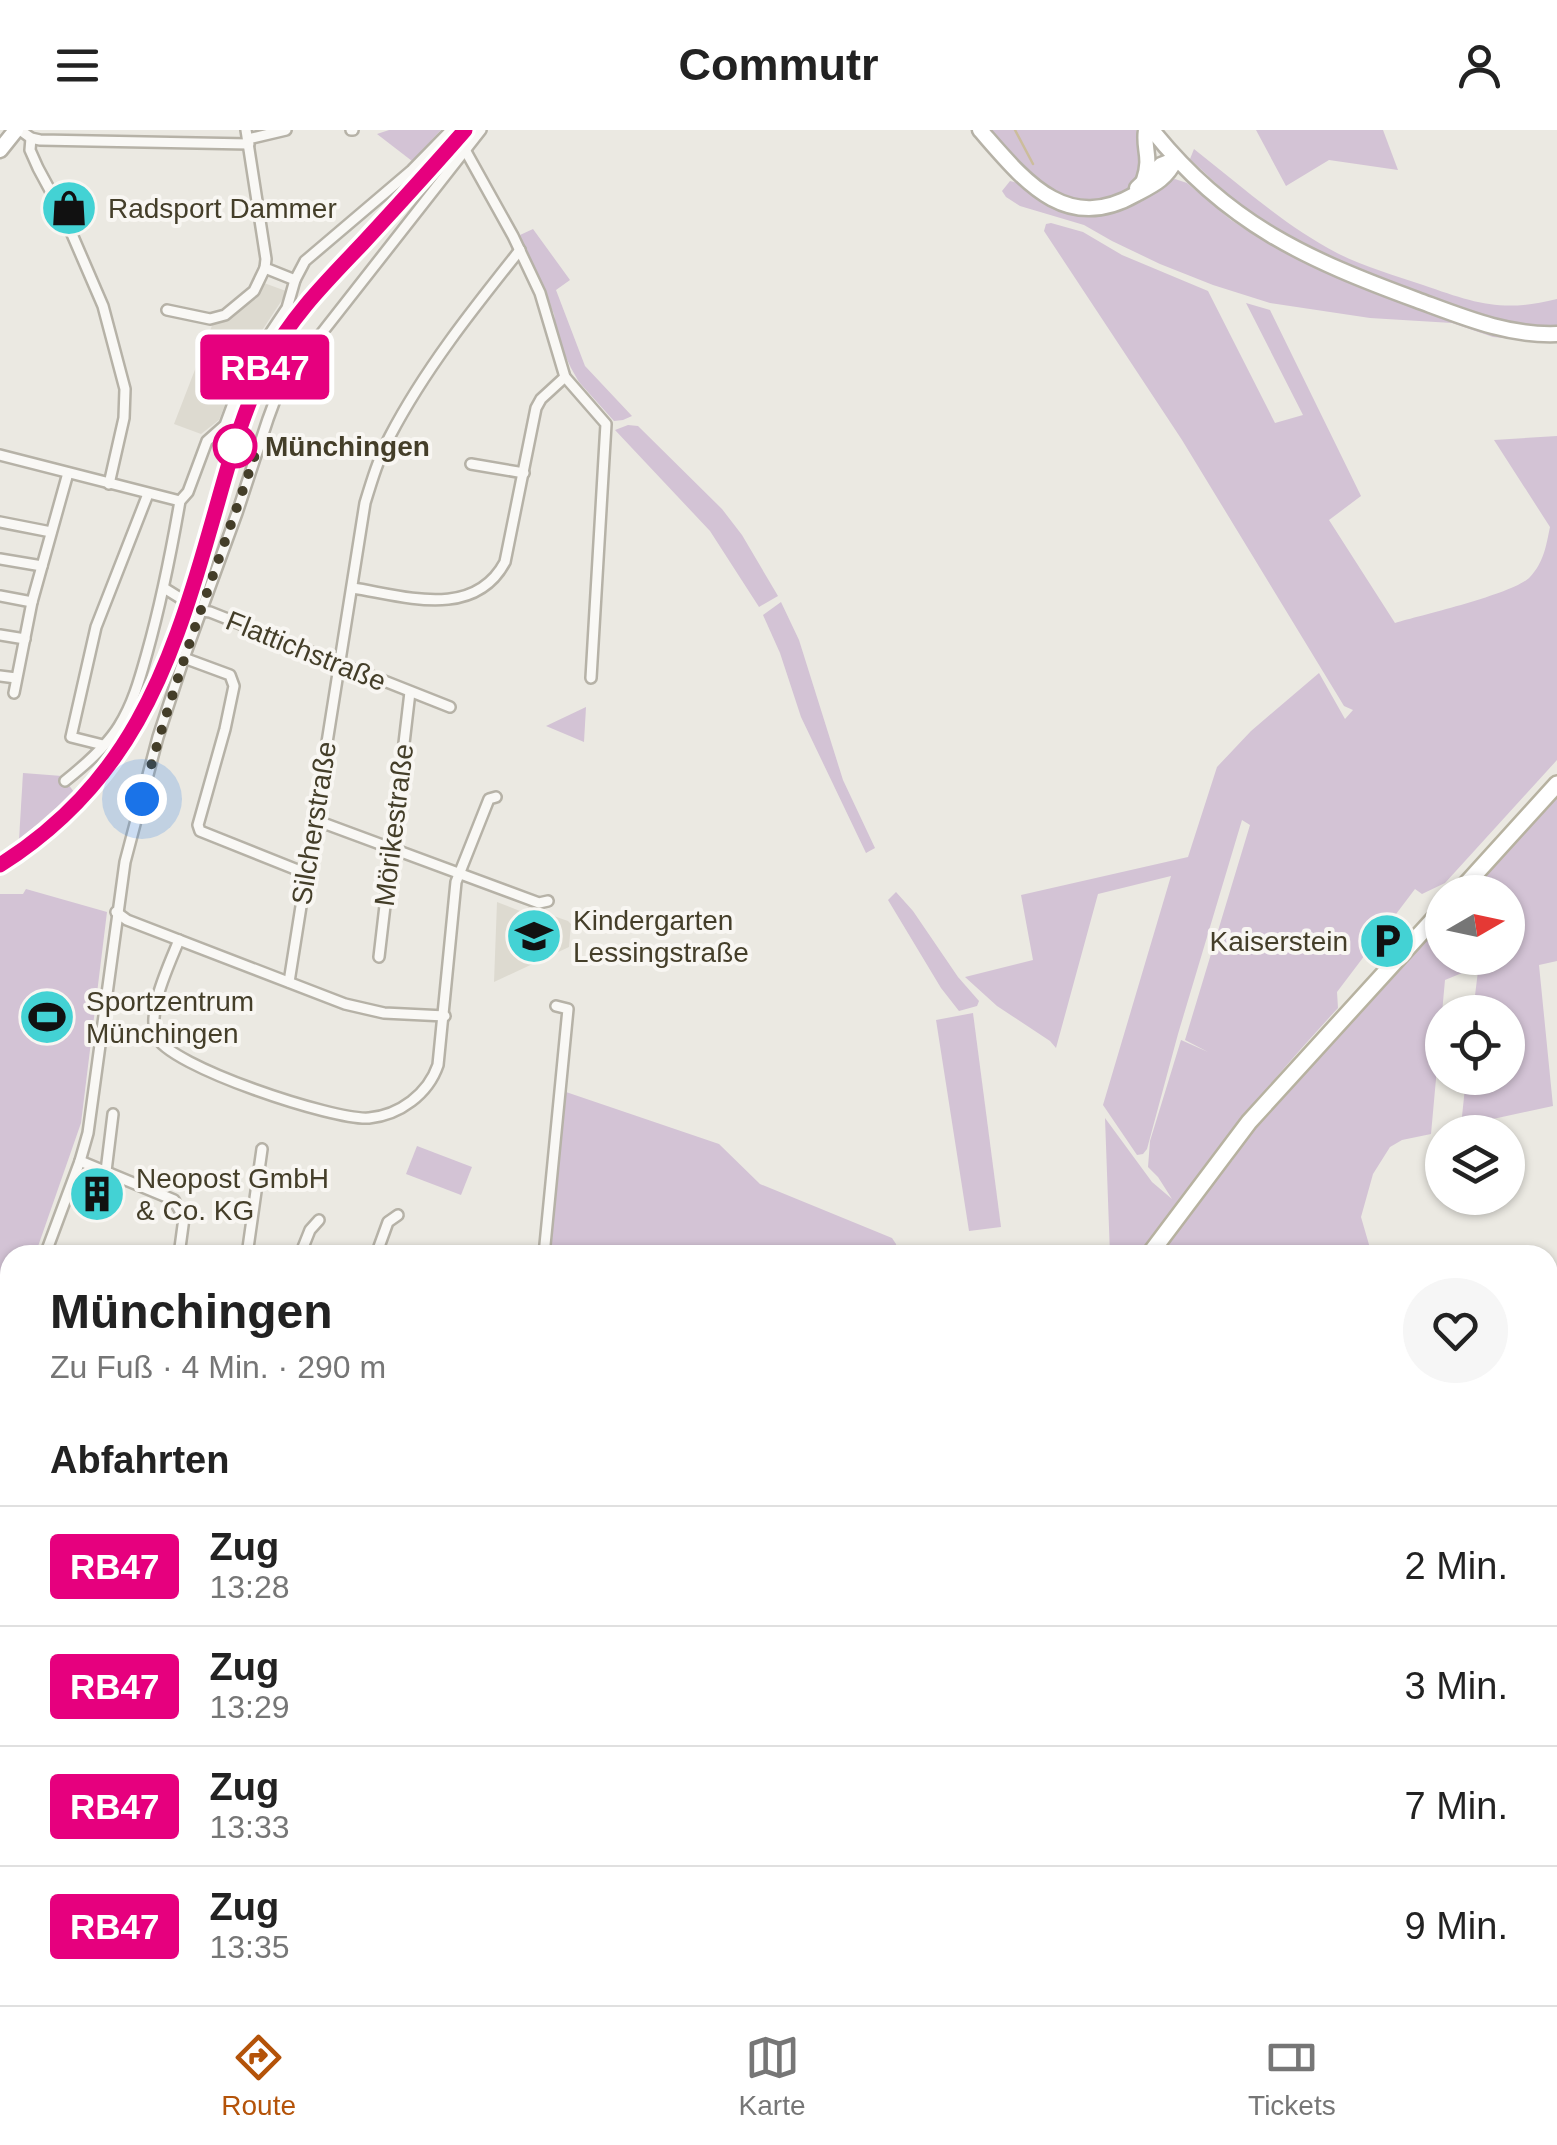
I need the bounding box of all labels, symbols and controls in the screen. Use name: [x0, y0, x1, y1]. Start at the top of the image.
icon: menu: [50, 38, 105, 93]
icon: person: [1452, 38, 1507, 93]
text: Commutr: [679, 39, 879, 90]
shop icon: Radsport Dammer: [39, 178, 99, 238]
place label: Radsport Dammer: [108, 193, 337, 224]
line badge: RB47: [195, 334, 335, 400]
text: RB47: [220, 348, 310, 387]
marker: Münchingen: [214, 425, 256, 467]
place label: Münchingen: [265, 431, 430, 462]
street label: Flattichstraße: [222, 605, 390, 697]
street label: Silcherstraße: [286, 739, 342, 907]
street label: Mörikestraße: [369, 742, 419, 908]
your location: [117, 774, 167, 824]
north arrow: [1425, 875, 1525, 975]
map controls: [1425, 875, 1525, 1215]
place label: Kindergarten Lessingstraße: [573, 905, 749, 968]
school or university icon: Kindergarten Lessingstraße: [504, 906, 564, 966]
parking icon: Kaiserstein: [1357, 911, 1417, 971]
place label: Kaiserstein: [1209, 926, 1348, 957]
place label: Sportzentrum Münchingen: [86, 986, 254, 1049]
sports icon: Sportzentrum Münchingen: [17, 987, 77, 1047]
button: locate: [1425, 995, 1525, 1095]
button: layers: [1425, 1115, 1525, 1215]
place label: Neopost GmbH & Co. KG: [136, 1163, 329, 1226]
building icon: Neopost GmbH & Co. KG: [67, 1164, 127, 1224]
button: heart: [1403, 1278, 1508, 1383]
text: Münchingen: [50, 1285, 333, 1338]
text: Zu Fuß · 4 Min. · 290 m: [50, 1349, 386, 1385]
text: Abfahrten: [50, 1439, 229, 1481]
text: Zug: [209, 1526, 279, 1568]
text: 2 Min.: [1405, 1545, 1508, 1587]
text: RB47: [70, 1547, 159, 1586]
text: 13:28: [209, 1569, 290, 1605]
text: Zug: [209, 1646, 279, 1688]
text: 3 Min.: [1405, 1665, 1508, 1707]
text: RB47: [70, 1667, 159, 1706]
text: 13:29: [209, 1689, 290, 1725]
text: Zug: [209, 1766, 279, 1808]
text: 7 Min.: [1405, 1785, 1508, 1827]
text: RB47: [70, 1787, 159, 1826]
text: 13:33: [209, 1809, 290, 1845]
text: Zug: [209, 1886, 279, 1928]
text: 9 Min.: [1405, 1905, 1508, 1947]
text: RB47: [70, 1907, 159, 1946]
text: 13:35: [209, 1929, 290, 1965]
tab: Route: [221, 2030, 296, 2122]
tab: Karte: [739, 2030, 806, 2122]
tab: Tickets: [1248, 2030, 1336, 2122]

